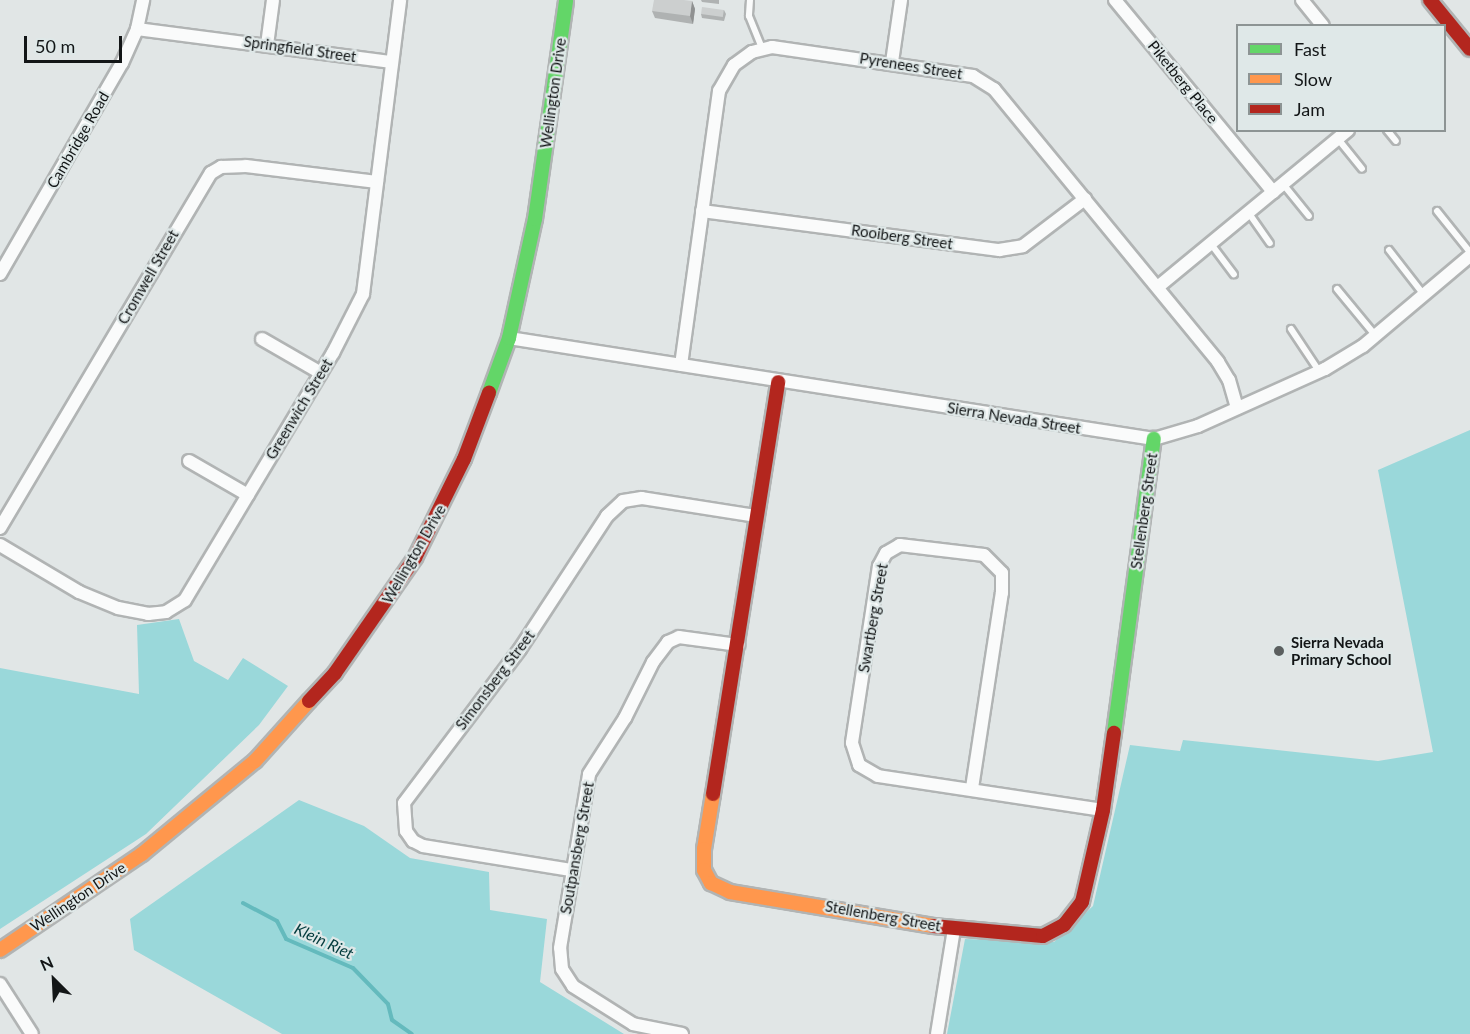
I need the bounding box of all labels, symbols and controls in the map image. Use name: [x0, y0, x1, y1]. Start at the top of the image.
scale bar: [27, 24, 124, 62]
legend: [1236, 24, 1446, 132]
street label: Springfield Street: [243, 32, 357, 66]
text: 50 m: [35, 35, 75, 57]
street label: Wellington Drive: [536, 37, 570, 149]
street label: Piketberg Place: [1144, 37, 1222, 127]
text: Fast: [1294, 38, 1326, 60]
street label: Pyrenees Street: [858, 49, 964, 83]
text: Slow: [1294, 68, 1332, 90]
street label: Cambridge Road: [43, 89, 113, 191]
text: Jam: [1294, 98, 1325, 120]
street label: Rooiberg Street: [850, 221, 954, 253]
street label: Cromwell Street: [114, 227, 182, 327]
street label: Greenwich Street: [262, 355, 336, 463]
street label: Sierra Nevada Street: [946, 399, 1082, 437]
street label: Stellenberg Street: [1127, 452, 1161, 570]
street label: Wellington Drive: [378, 501, 450, 607]
street label: Swartberg Street: [855, 562, 891, 674]
street label: Simonsberg Street: [452, 627, 538, 733]
place label: Sierra Nevada Primary School: [1291, 633, 1392, 668]
marker: Sierra Nevada Primary School: [1272, 644, 1286, 658]
street label: Soutpansberg Street: [557, 781, 597, 915]
street label: Wellington Drive: [27, 858, 129, 936]
street label: Stellenberg Street: [824, 897, 942, 935]
water label: Klein Riet: [291, 919, 357, 963]
north arrow: [24, 950, 84, 1010]
text: N: [37, 952, 56, 974]

